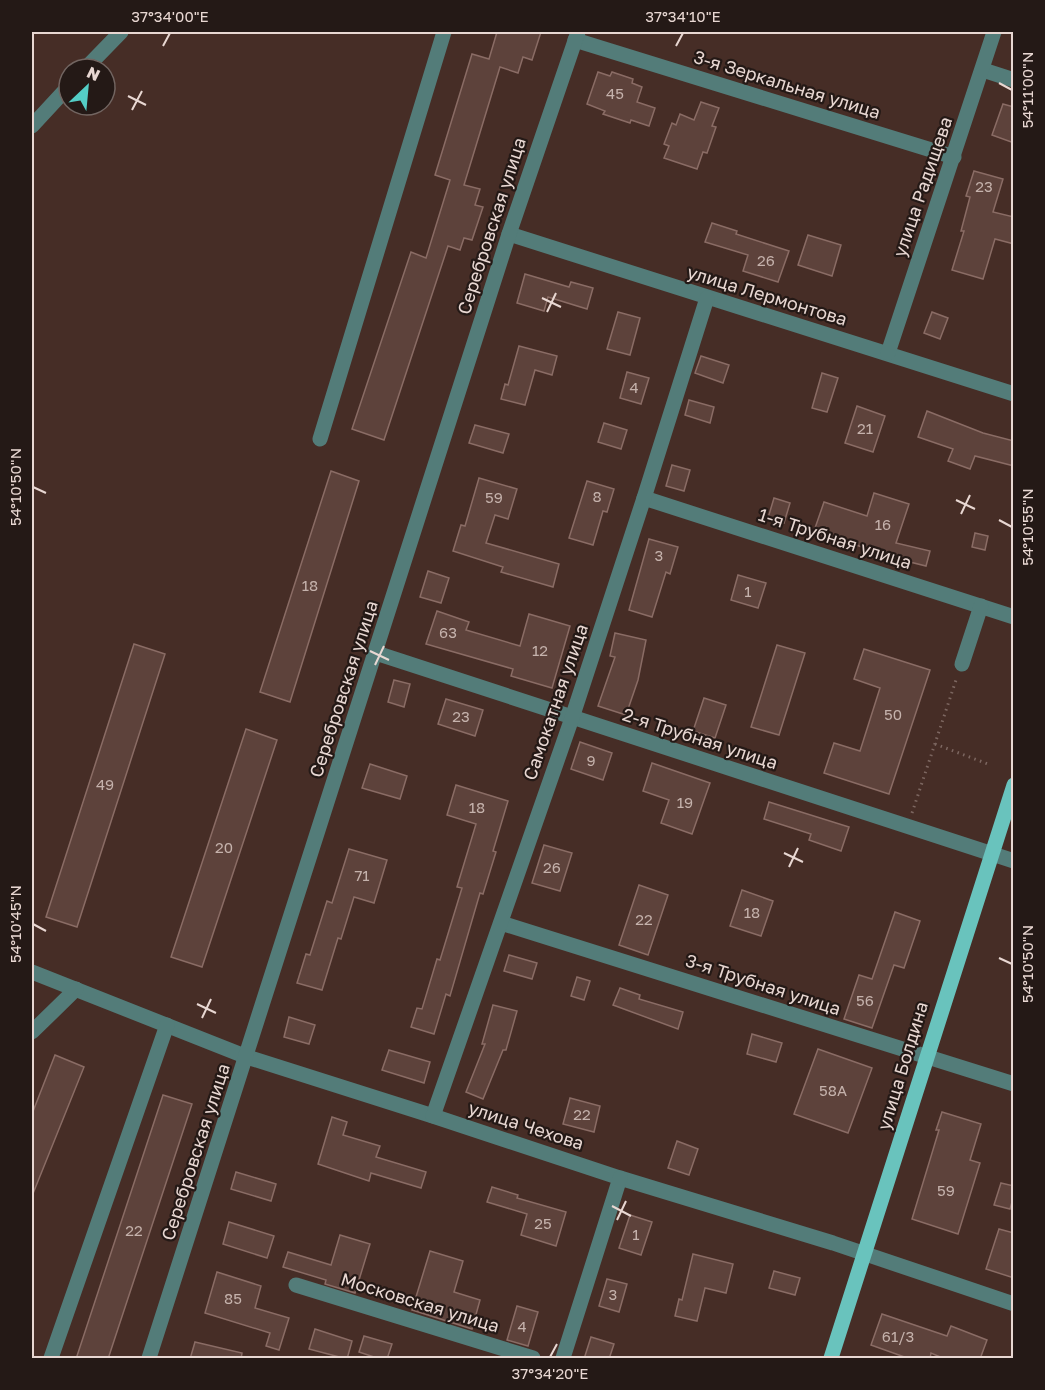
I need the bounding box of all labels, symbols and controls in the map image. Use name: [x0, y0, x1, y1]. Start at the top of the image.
text: 37°34'00"E: [131, 7, 209, 25]
text: 37°34'10"E: [645, 7, 721, 25]
street label: 3-я Зеркальная улица: [691, 45, 883, 123]
text: 54°11'00"N: [1018, 52, 1036, 128]
north arrow: [57, 57, 117, 117]
text: N: [84, 62, 103, 85]
house number: 45: [606, 84, 624, 102]
street label: улица Радищева: [888, 114, 956, 260]
street label: Серебровская улица: [452, 135, 530, 317]
house number: 23: [975, 177, 993, 195]
house number: 26: [757, 251, 775, 269]
street label: улица Лермонтова: [685, 260, 850, 330]
house number: 4: [629, 378, 639, 396]
house number: 21: [857, 419, 873, 437]
text: 54°10'50"N: [6, 448, 24, 526]
house number: 8: [592, 487, 602, 505]
house number: 59: [485, 488, 503, 506]
text: 54°10'55"N: [1018, 488, 1036, 566]
street label: 1-я Трубная улица: [756, 503, 915, 573]
house number: 16: [875, 515, 891, 533]
house number: 3: [655, 546, 663, 564]
house number: 18: [302, 576, 318, 594]
house number: 1: [744, 582, 752, 600]
street label: Серебровская улица: [304, 598, 382, 780]
street label: Самокатная улица: [518, 621, 592, 783]
house number: 63: [439, 623, 457, 641]
house number: 12: [532, 641, 548, 659]
street label: 2-я Трубная улица: [620, 703, 781, 773]
house number: 50: [884, 705, 902, 723]
house number: 23: [452, 707, 470, 725]
house number: 9: [586, 751, 596, 769]
house number: 49: [96, 775, 114, 793]
house number: 19: [677, 793, 693, 811]
house number: 18: [469, 798, 485, 816]
house number: 20: [215, 838, 233, 856]
house number: 26: [543, 858, 561, 876]
house number: 71: [354, 866, 370, 884]
text: 54°10'45"N: [6, 885, 24, 963]
house number: 18: [744, 903, 760, 921]
house number: 22: [635, 910, 653, 928]
text: 54°10'50"N: [1018, 925, 1036, 1003]
street label: 3-я Трубная улица: [683, 949, 844, 1020]
house number: 56: [856, 991, 874, 1009]
street label: улица Болдина: [872, 999, 932, 1133]
street label: Серебровская улица: [156, 1061, 234, 1243]
house number: 58А: [819, 1081, 847, 1099]
street label: улица Чехова: [466, 1096, 587, 1154]
house number: 22: [573, 1105, 591, 1123]
house number: 59: [937, 1181, 955, 1199]
house number: 25: [534, 1214, 552, 1232]
house number: 22: [125, 1221, 143, 1239]
house number: 1: [632, 1225, 640, 1243]
street label: Московская улица: [338, 1267, 502, 1337]
house number: 3: [609, 1285, 617, 1303]
house number: 85: [224, 1289, 242, 1307]
house number: 4: [517, 1317, 527, 1335]
house number: 61/3: [882, 1327, 914, 1345]
text: 37°34'20"E: [512, 1364, 588, 1382]

